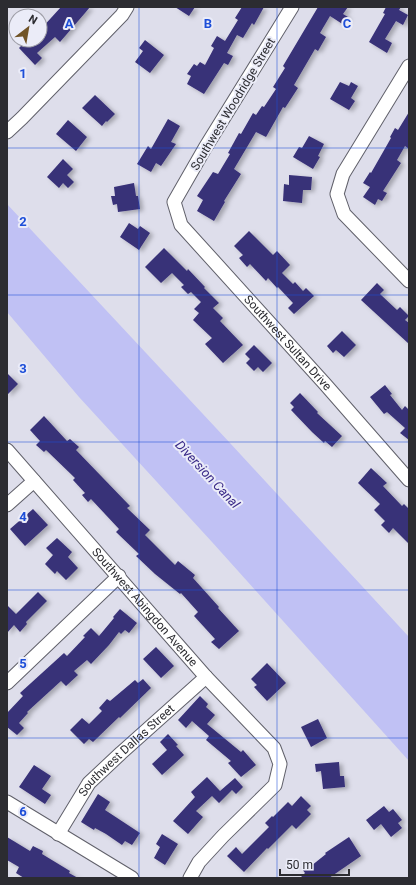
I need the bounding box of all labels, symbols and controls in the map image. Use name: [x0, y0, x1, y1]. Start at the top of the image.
north arrow: [8, 8, 48, 48]
text: N: [26, 12, 40, 28]
text: A: [65, 16, 74, 31]
text: B: [204, 16, 212, 31]
text: C: [343, 16, 352, 31]
street label: Southwest Woodridge Street: [188, 35, 278, 173]
text: 1: [19, 66, 27, 81]
text: 2: [19, 214, 27, 229]
street label: Southwest Sultan Drive: [241, 292, 334, 393]
text: 3: [19, 361, 27, 376]
water label: Diversion Canal: [172, 437, 243, 512]
text: 4: [19, 509, 27, 524]
street label: Southwest Abingdon Avenue: [89, 545, 201, 669]
text: 5: [19, 656, 27, 671]
street label: Southwest Dallas Street: [76, 702, 177, 799]
text: 6: [19, 804, 27, 819]
scale bar: [280, 851, 349, 877]
text: 50 m: [286, 858, 313, 872]

